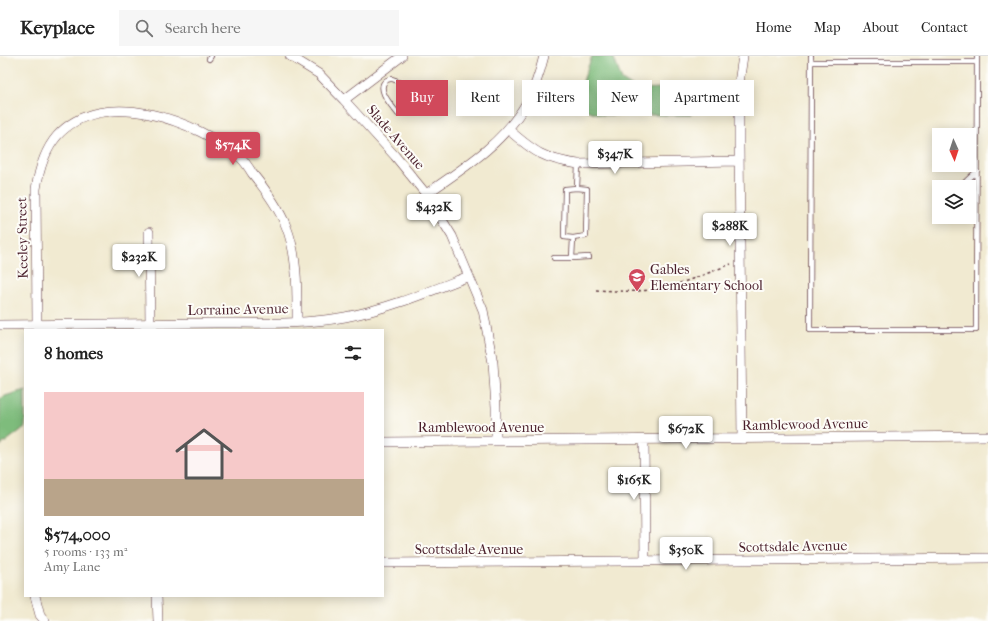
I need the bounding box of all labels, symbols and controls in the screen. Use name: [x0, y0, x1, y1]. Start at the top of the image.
search box: [119, 10, 399, 46]
text: Keyplace: [20, 17, 95, 39]
icon: search: [133, 17, 155, 39]
text: Search here: [165, 19, 241, 37]
text: Home: [755, 19, 792, 36]
text: Map: [814, 19, 841, 36]
text: About: [863, 19, 899, 36]
text: Contact: [921, 19, 968, 36]
chip: Buy: [396, 80, 448, 116]
chip: Rent: [456, 80, 514, 116]
chip: Filters: [522, 80, 589, 116]
chip: New: [597, 80, 652, 116]
chip: Apartment: [660, 80, 754, 116]
street label: Slade Avenue: [363, 101, 428, 173]
north arrow: [932, 128, 976, 172]
map controls: [932, 128, 976, 224]
pin: $574K: [205, 132, 261, 166]
text: $574K: [215, 137, 251, 152]
pin: $347K: [587, 141, 643, 175]
text: $347K: [597, 146, 633, 161]
button: layers: [932, 180, 976, 224]
pin: $432K: [406, 194, 462, 228]
street label: Keeley Street: [13, 197, 32, 279]
text: $432K: [416, 199, 452, 214]
pin: $288K: [702, 213, 758, 247]
text: $288K: [712, 218, 748, 233]
pin: $232K: [111, 244, 167, 278]
text: $232K: [121, 249, 157, 264]
place label: Gables Elementary School: [650, 261, 763, 294]
school or university icon: Gables Elementary School: [627, 267, 647, 292]
street label: Lorraine Avenue: [187, 300, 289, 319]
icon: filters: [342, 342, 364, 364]
text: 8 homes: [44, 343, 103, 363]
street label: Ramblewood Avenue: [742, 415, 868, 434]
pin: $672K: [658, 416, 714, 450]
icon: home: [168, 418, 240, 490]
street label: Ramblewood Avenue: [418, 419, 544, 436]
text: $672K: [668, 421, 704, 436]
pin: $165K: [606, 467, 662, 501]
text: $165K: [617, 472, 651, 487]
text: $574,000: [44, 524, 111, 544]
pin: $350K: [658, 537, 714, 571]
street label: Scottsdale Avenue: [739, 537, 848, 556]
street label: Scottsdale Avenue: [415, 541, 523, 558]
text: $350K: [669, 542, 703, 557]
text: 5 rooms · 133 m²: [44, 544, 127, 559]
text: Amy Lane: [44, 559, 100, 574]

